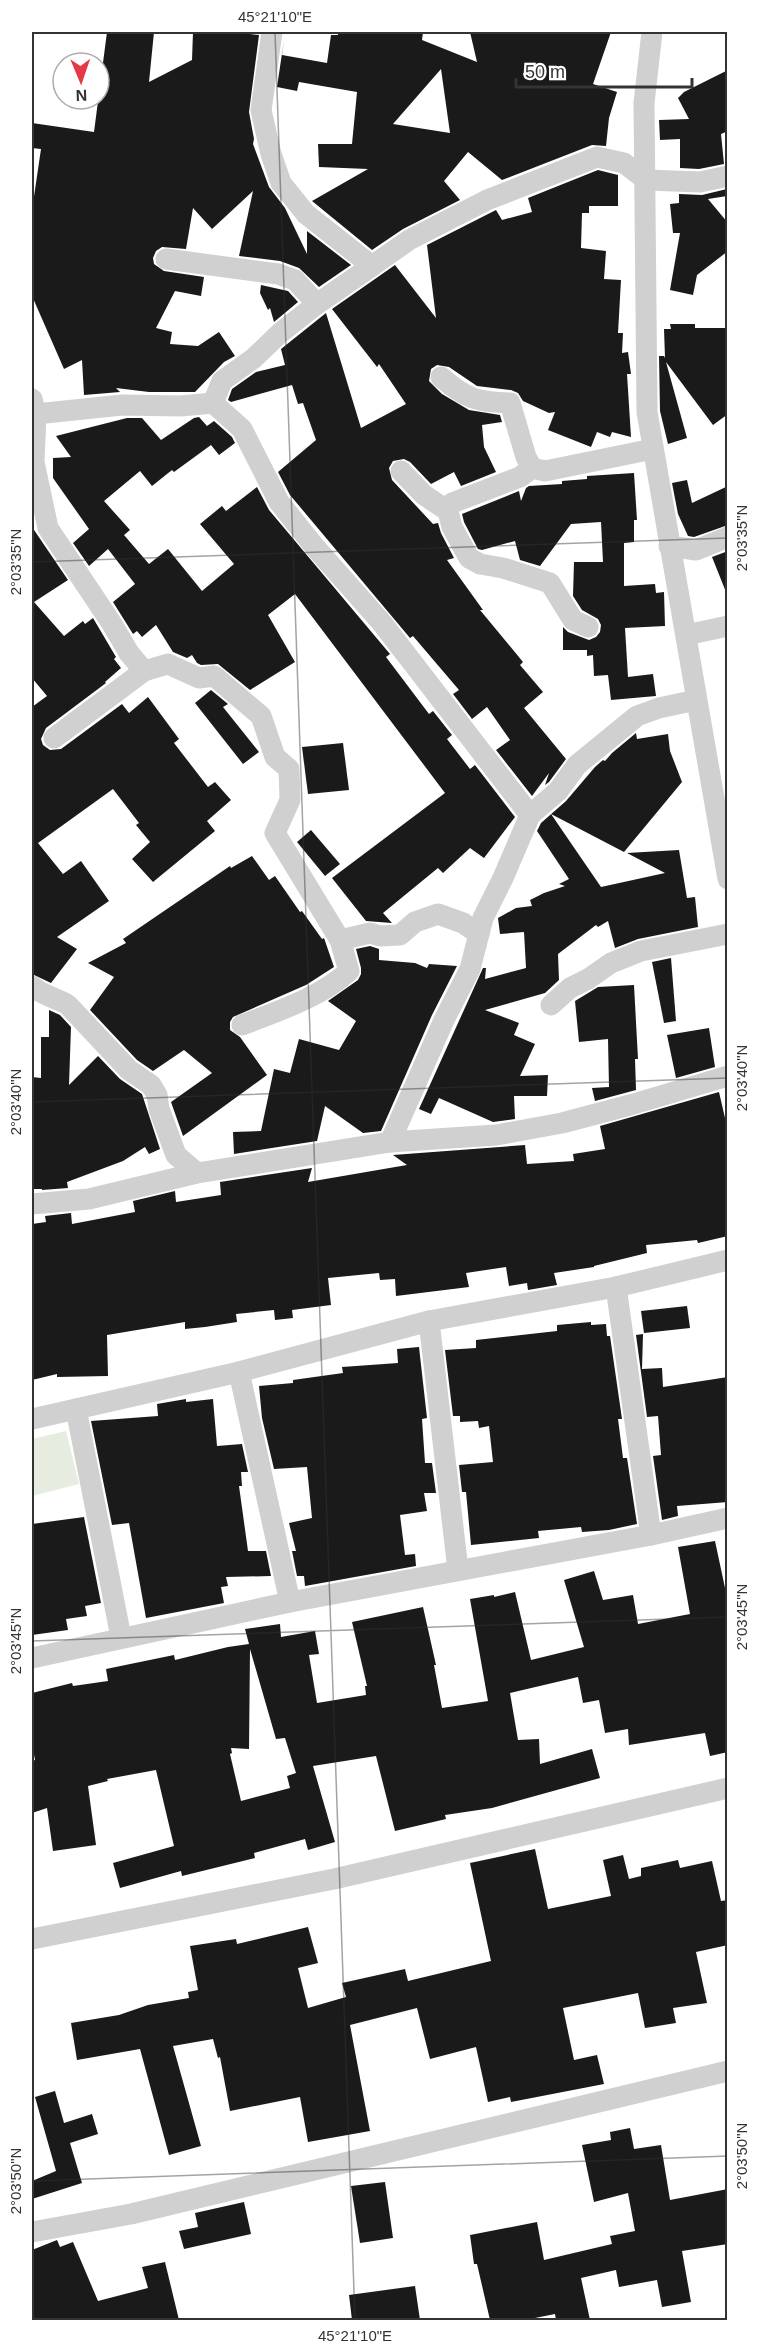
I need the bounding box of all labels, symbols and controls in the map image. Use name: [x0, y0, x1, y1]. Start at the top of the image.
text: 45°21'10"E: [238, 8, 312, 25]
north arrow: [51, 51, 111, 111]
scale bar: [516, 51, 692, 89]
text: 50 m: [525, 62, 565, 82]
text: N: [75, 87, 88, 104]
text: 2°03'35"N: [733, 505, 750, 571]
text: 2°03'35"N: [7, 529, 24, 595]
text: 2°03'40"N: [733, 1045, 750, 1111]
text: 2°03'40"N: [7, 1069, 24, 1135]
text: 2°03'45"N: [733, 1584, 750, 1650]
text: 2°03'45"N: [7, 1608, 24, 1674]
text: 2°03'50"N: [733, 2123, 750, 2189]
text: 2°03'50"N: [7, 2148, 24, 2214]
text: 45°21'10"E: [318, 2327, 392, 2344]

